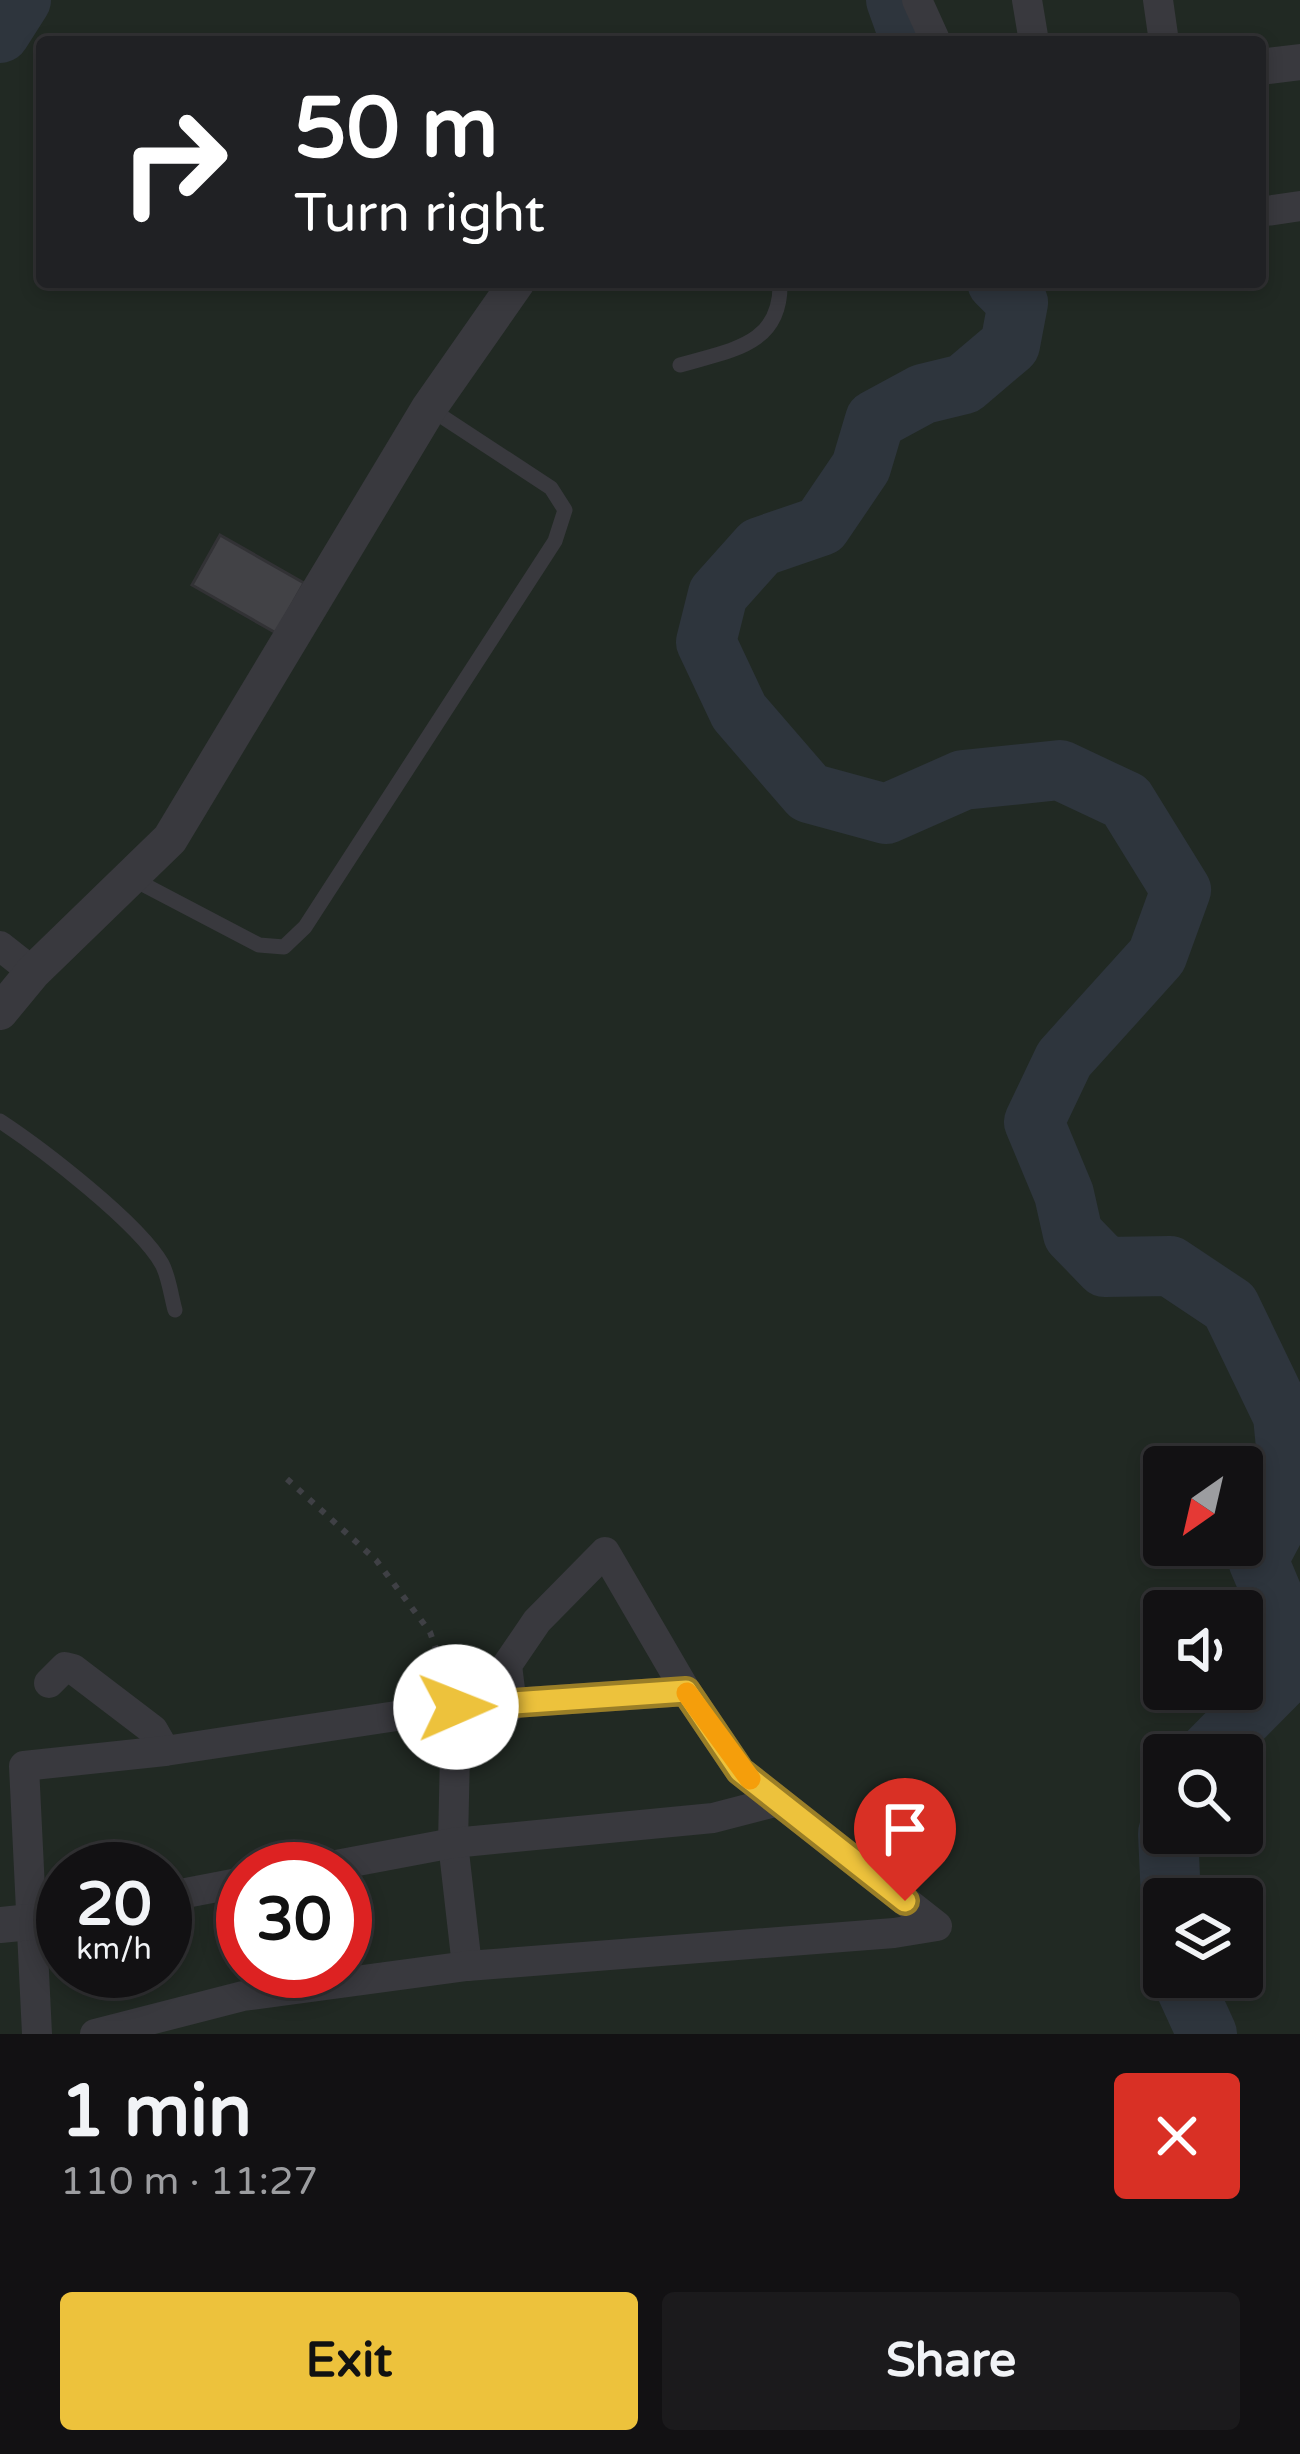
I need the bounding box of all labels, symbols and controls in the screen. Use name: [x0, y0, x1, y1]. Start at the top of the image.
text: 50 m: [294, 79, 498, 180]
icon: right: [96, 84, 252, 240]
text: Turn right: [294, 181, 545, 246]
north arrow: [1143, 1446, 1263, 1566]
map controls: [1143, 1446, 1263, 1998]
button: sound: [1143, 1590, 1263, 1710]
position arrow: [393, 1644, 519, 1770]
button: search: [1143, 1734, 1263, 1854]
pin: [854, 1778, 956, 1901]
icon: arrive: [872, 1796, 938, 1862]
speed limit sign: 30: [216, 1842, 372, 1998]
text: 20: [76, 1869, 152, 1941]
button: layers: [1143, 1878, 1263, 1998]
text: km/h: [76, 1931, 152, 1968]
text: 1 min: [60, 2069, 252, 2156]
button: close: [1114, 2073, 1240, 2199]
text: 110 m · 11:27: [60, 2158, 318, 2205]
button: Exit: [60, 2292, 638, 2430]
button: Share: [662, 2292, 1240, 2430]

